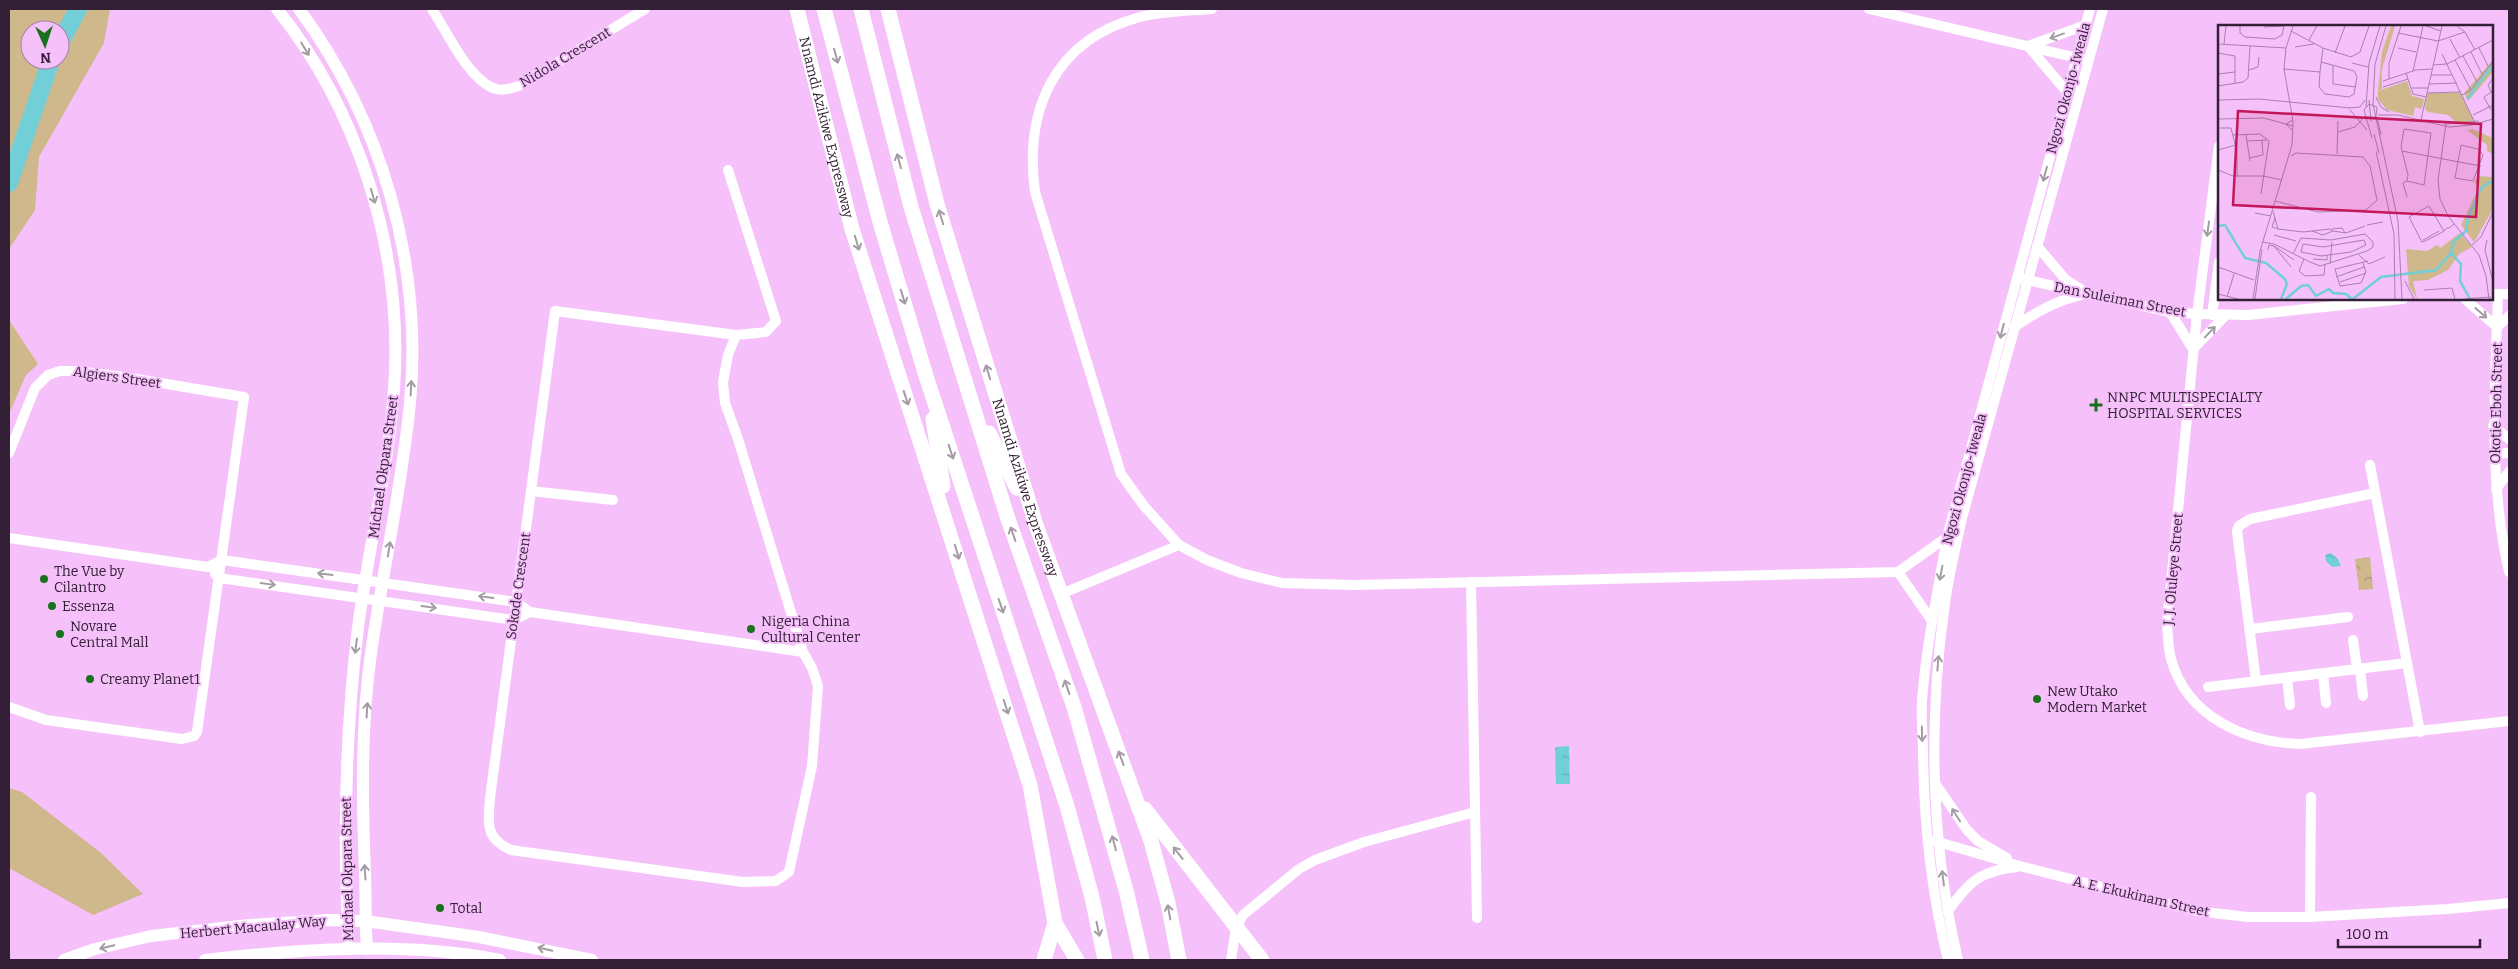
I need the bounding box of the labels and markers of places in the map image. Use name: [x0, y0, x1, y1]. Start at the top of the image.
place label: NNPC MULTISPECIALTY HOSPITAL SERVICES: [2107, 389, 2263, 422]
marker: NNPC MULTISPECIALTY HOSPITAL SERVICES: [2089, 398, 2103, 412]
place label: The Vue by Cilantro: [54, 563, 125, 596]
marker: The Vue by Cilantro: [38, 573, 50, 585]
place label: Essenza: [62, 598, 115, 615]
marker: Essenza: [46, 600, 58, 612]
place label: Nigeria China Cultural Center: [761, 613, 860, 646]
place label: Novare Central Mall: [70, 618, 148, 651]
marker: Nigeria China Cultural Center: [745, 623, 757, 635]
marker: Novare Central Mall: [54, 628, 66, 640]
place label: Creamy Planet1: [100, 671, 200, 688]
marker: Creamy Planet1: [84, 673, 96, 685]
place label: New Utako Modern Market: [2047, 683, 2147, 716]
marker: New Utako Modern Market: [2031, 693, 2043, 705]
place label: Total: [450, 900, 482, 917]
marker: Total: [434, 902, 446, 914]

